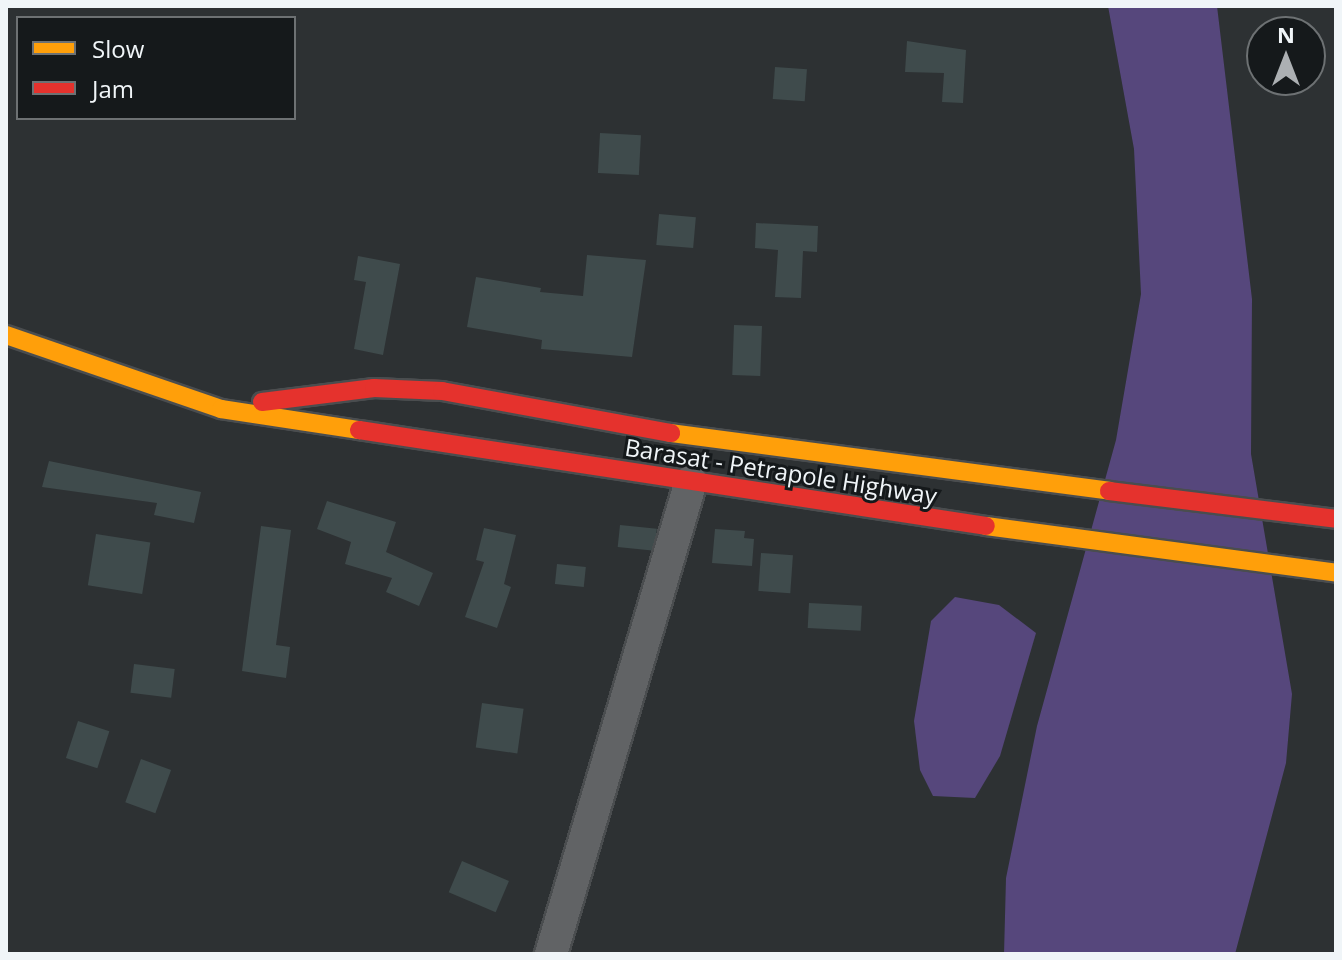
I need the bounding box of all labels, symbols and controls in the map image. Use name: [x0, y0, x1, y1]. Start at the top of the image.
legend: [16, 16, 296, 120]
north arrow: [1246, 16, 1326, 96]
text: N: [1277, 19, 1295, 49]
text: Slow: [92, 32, 144, 65]
text: Jam: [92, 72, 134, 105]
street label: Barasat - Petrapole Highway: [623, 432, 939, 510]

